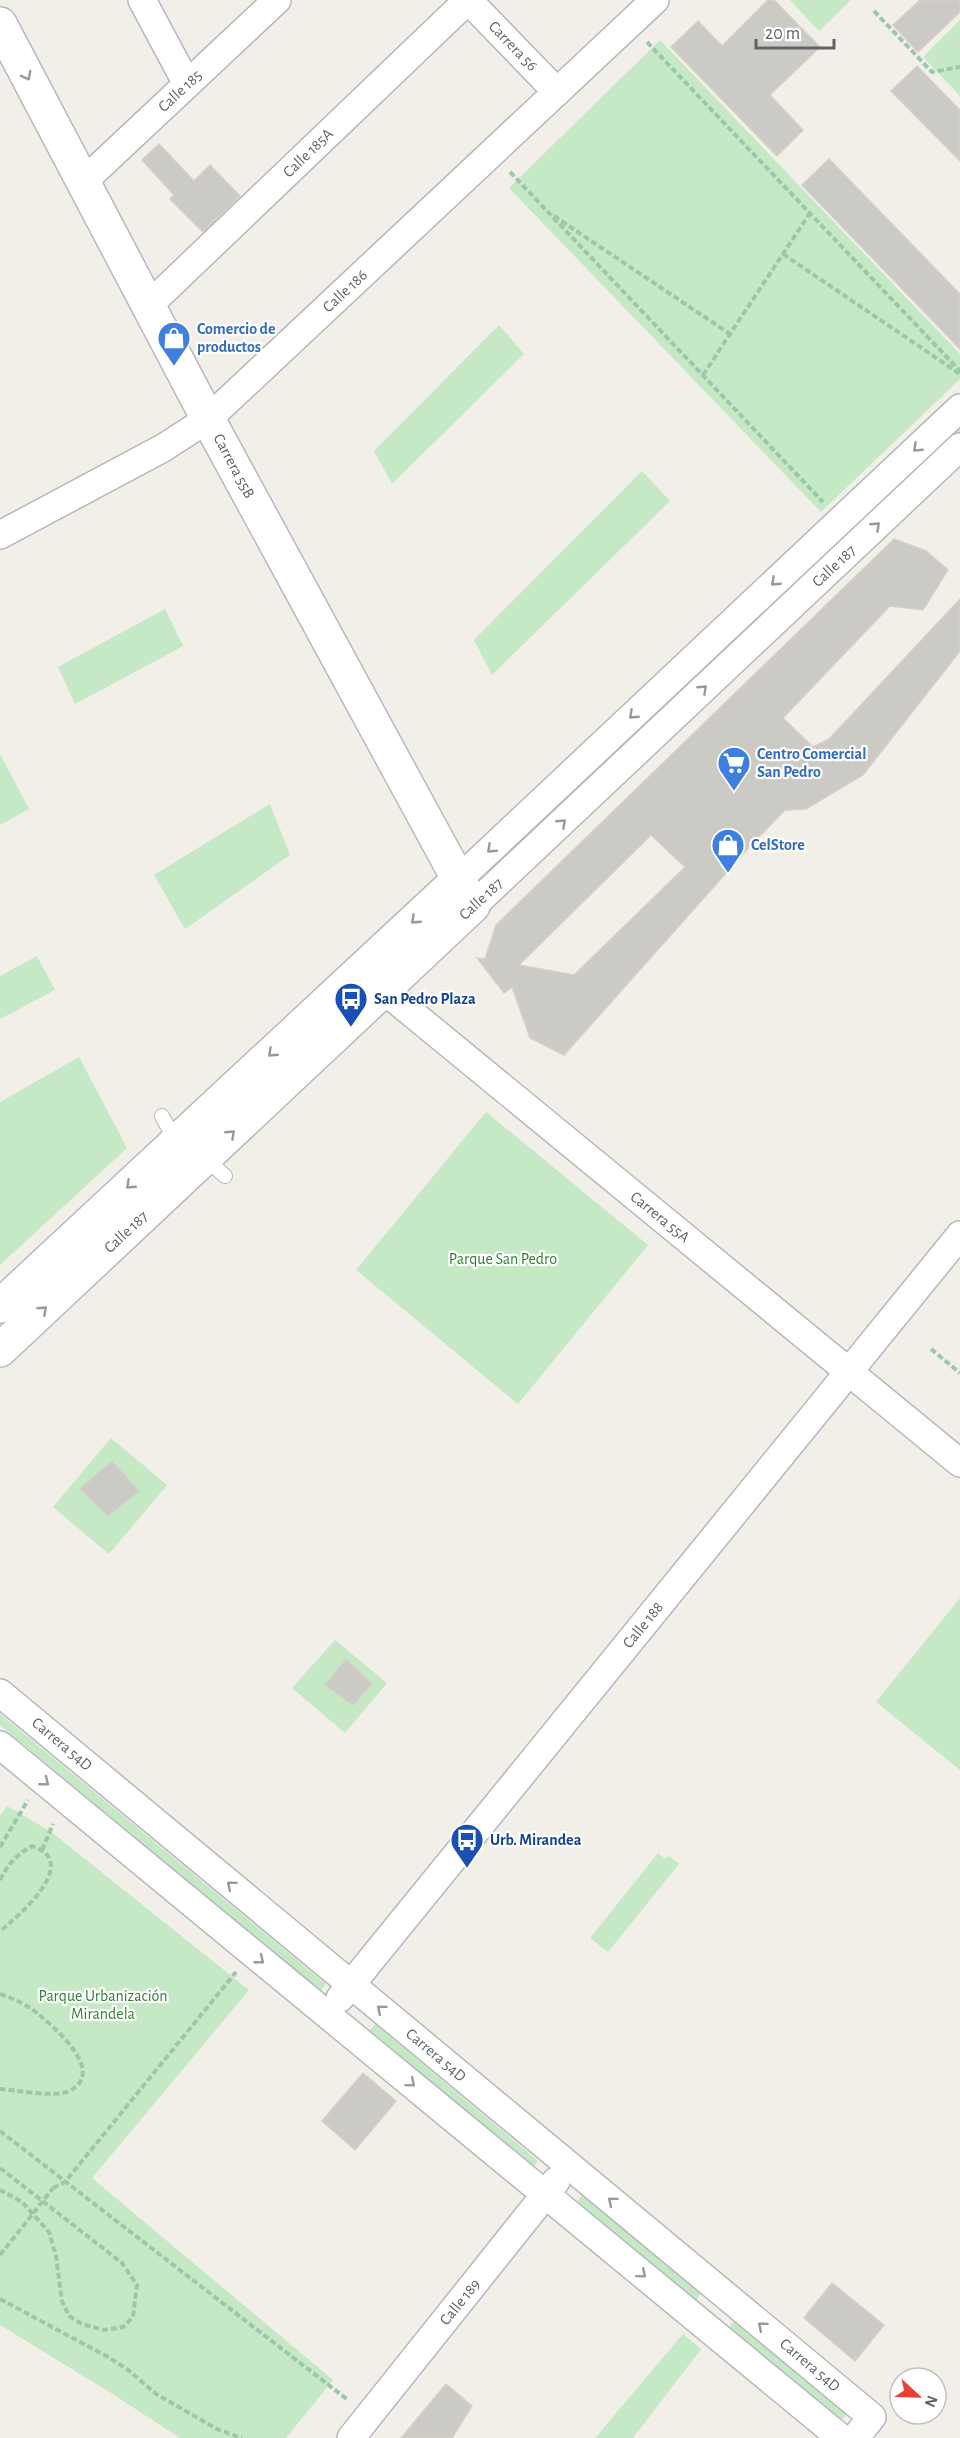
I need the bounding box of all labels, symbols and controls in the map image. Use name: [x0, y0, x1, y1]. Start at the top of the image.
scale bar: [756, 12, 834, 50]
street label: Carrera 56: [486, 18, 540, 74]
text: 20 m: [765, 25, 800, 43]
street label: Calle 185: [155, 67, 205, 115]
one-way arrow: [20, 69, 31, 80]
street label: Calle 185A: [280, 125, 336, 181]
street label: Calle 186: [320, 267, 370, 315]
shop icon: Comercio de productos: [156, 320, 192, 367]
place label: Comercio de productos: [197, 321, 276, 355]
street label: Carrera 55B: [210, 431, 258, 501]
one-way arrow: [914, 441, 924, 452]
one-way arrow: [869, 522, 879, 533]
street label: Calle 187: [809, 542, 859, 590]
one-way arrow: [772, 574, 783, 585]
one-way arrow: [697, 685, 707, 696]
one-way arrow: [630, 708, 640, 719]
supermarket icon: Centro Comercial San Pedro: [716, 745, 752, 792]
place label: Centro Comercial San Pedro: [757, 746, 866, 780]
one-way arrow: [555, 819, 565, 830]
shop icon: CelStore: [710, 827, 746, 874]
place label: CelStore: [751, 837, 805, 853]
one-way arrow: [488, 842, 498, 853]
street label: Calle 187: [456, 875, 506, 923]
one-way arrow: [412, 913, 422, 924]
bus stop icon: San Pedro Plaza: [333, 981, 369, 1028]
place label: San Pedro Plaza: [374, 991, 476, 1007]
one-way arrow: [269, 1045, 280, 1056]
one-way arrow: [224, 1130, 234, 1141]
one-way arrow: [126, 1178, 136, 1189]
street label: Carrera 55A: [627, 1188, 693, 1246]
street label: Calle 187: [101, 1208, 151, 1256]
park label: Parque San Pedro: [449, 1251, 557, 1267]
one-way arrow: [36, 1306, 46, 1317]
street label: Calle 188: [620, 1599, 666, 1651]
street label: Carrera 54D: [29, 1714, 95, 1774]
one-way arrow: [38, 1775, 49, 1786]
bus stop icon: Urb. Mirandea: [449, 1822, 485, 1869]
place label: Urb. Mirandea: [490, 1832, 582, 1848]
one-way arrow: [227, 1881, 238, 1892]
one-way arrow: [254, 1952, 265, 1963]
park label: Parque Urbanización Mirandela: [38, 1988, 168, 2022]
one-way arrow: [377, 2006, 388, 2017]
street label: Carrera 54D: [403, 2025, 469, 2085]
one-way arrow: [404, 2076, 415, 2087]
one-way arrow: [608, 2197, 619, 2208]
one-way arrow: [635, 2267, 646, 2278]
street label: Calle 189: [437, 2276, 483, 2328]
one-way arrow: [758, 2322, 769, 2333]
street label: Carrera 54D: [777, 2335, 843, 2395]
north arrow: [888, 2366, 948, 2426]
text: N: [921, 2393, 940, 2409]

